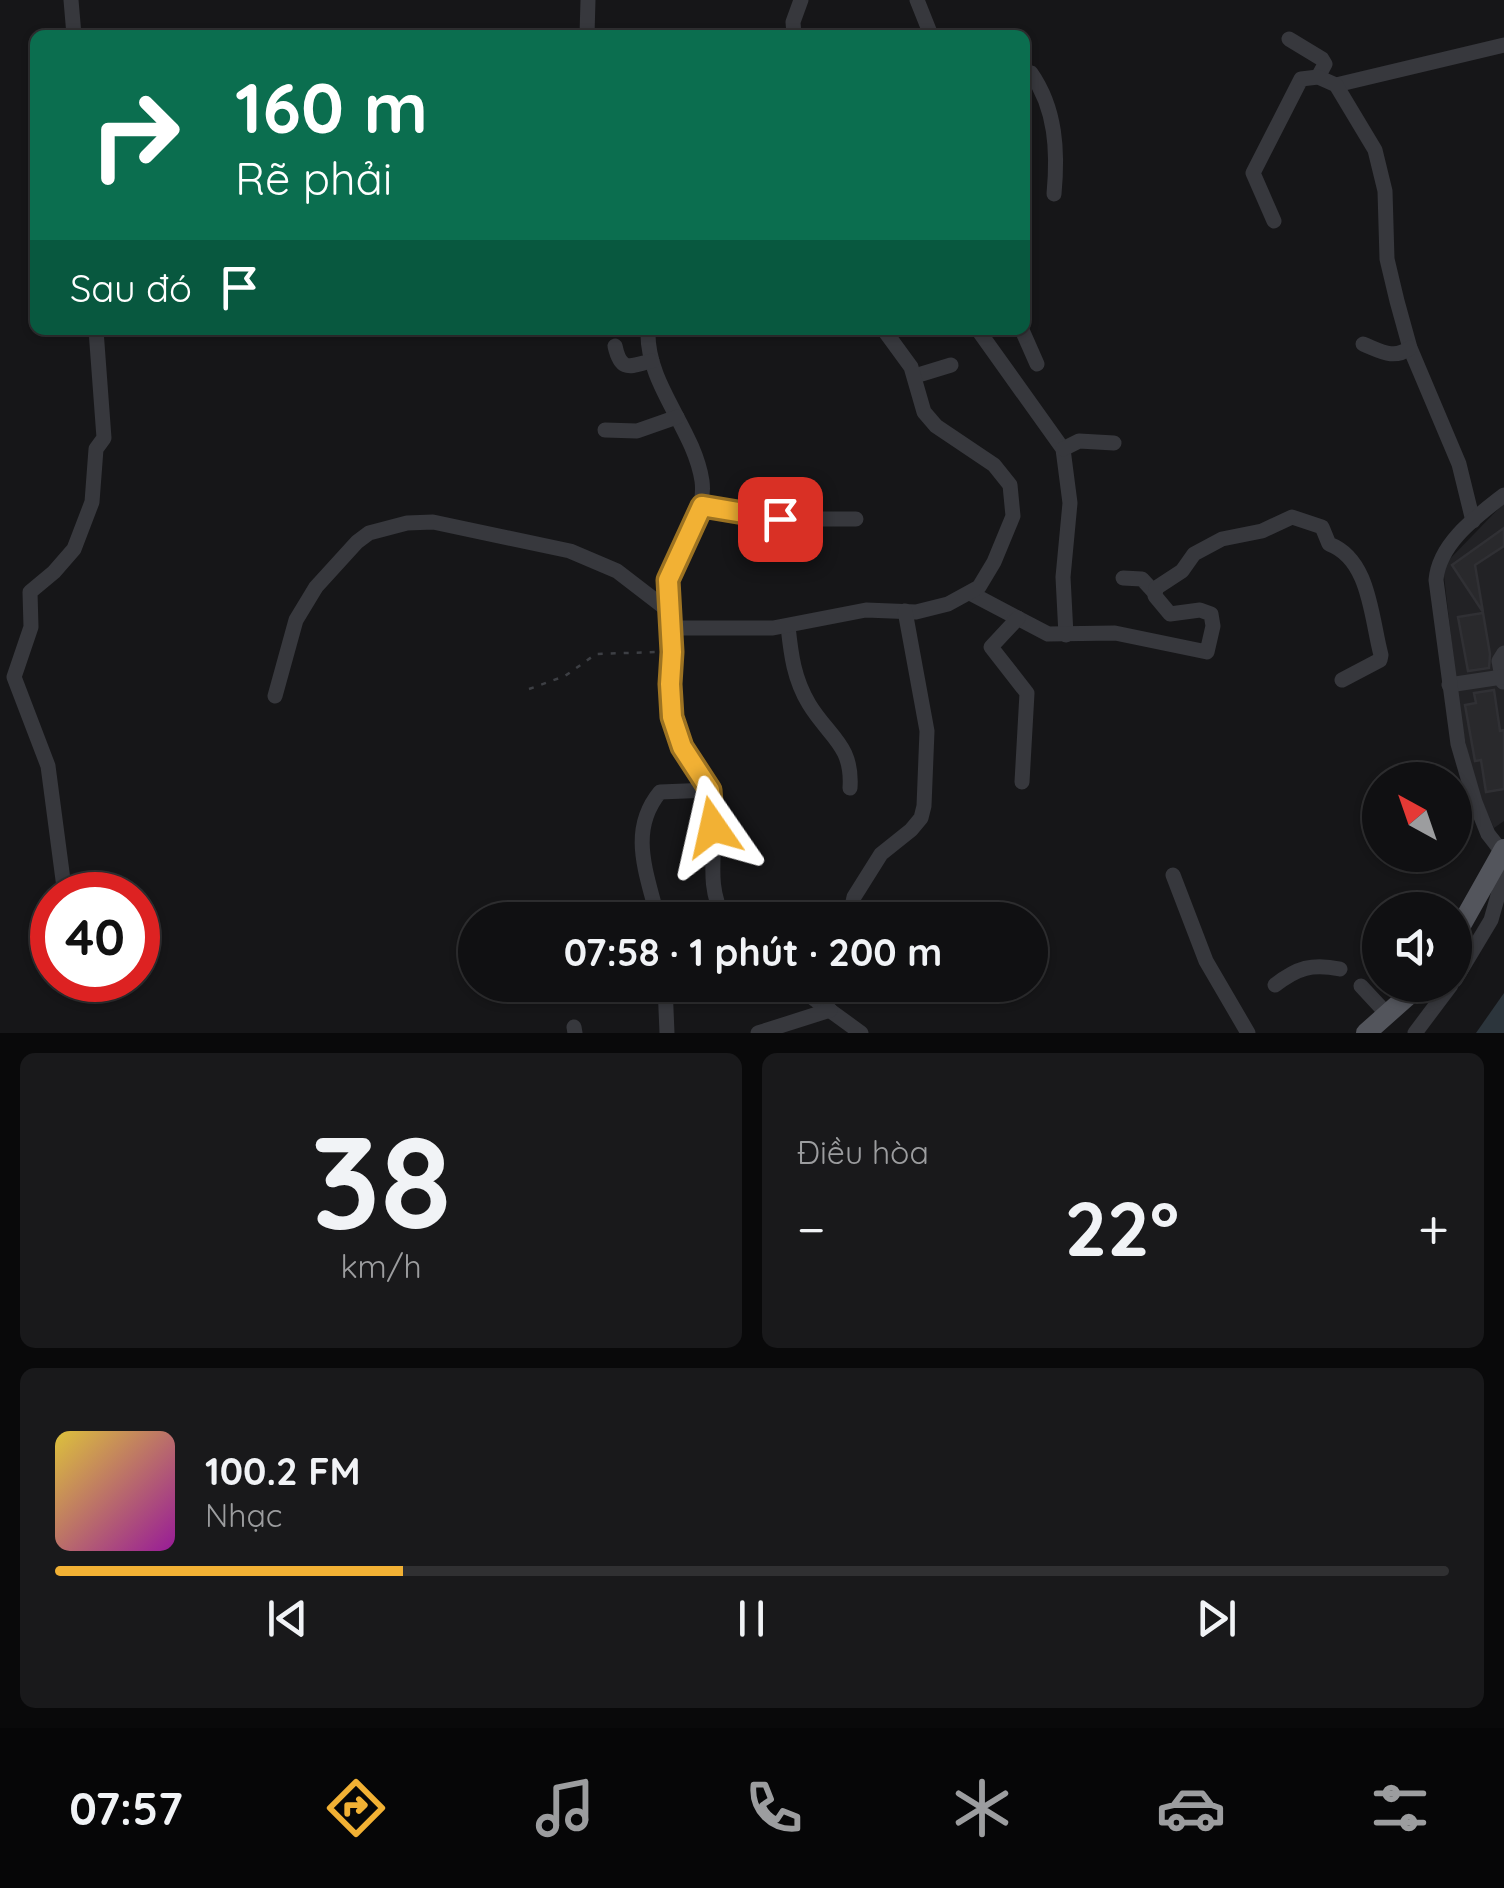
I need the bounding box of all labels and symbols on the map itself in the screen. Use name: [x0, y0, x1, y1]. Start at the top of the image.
pin: [738, 477, 823, 562]
north arrow: [1362, 762, 1472, 872]
position arrow: [661, 775, 765, 879]
speed limit sign: 40: [30, 872, 160, 1002]

